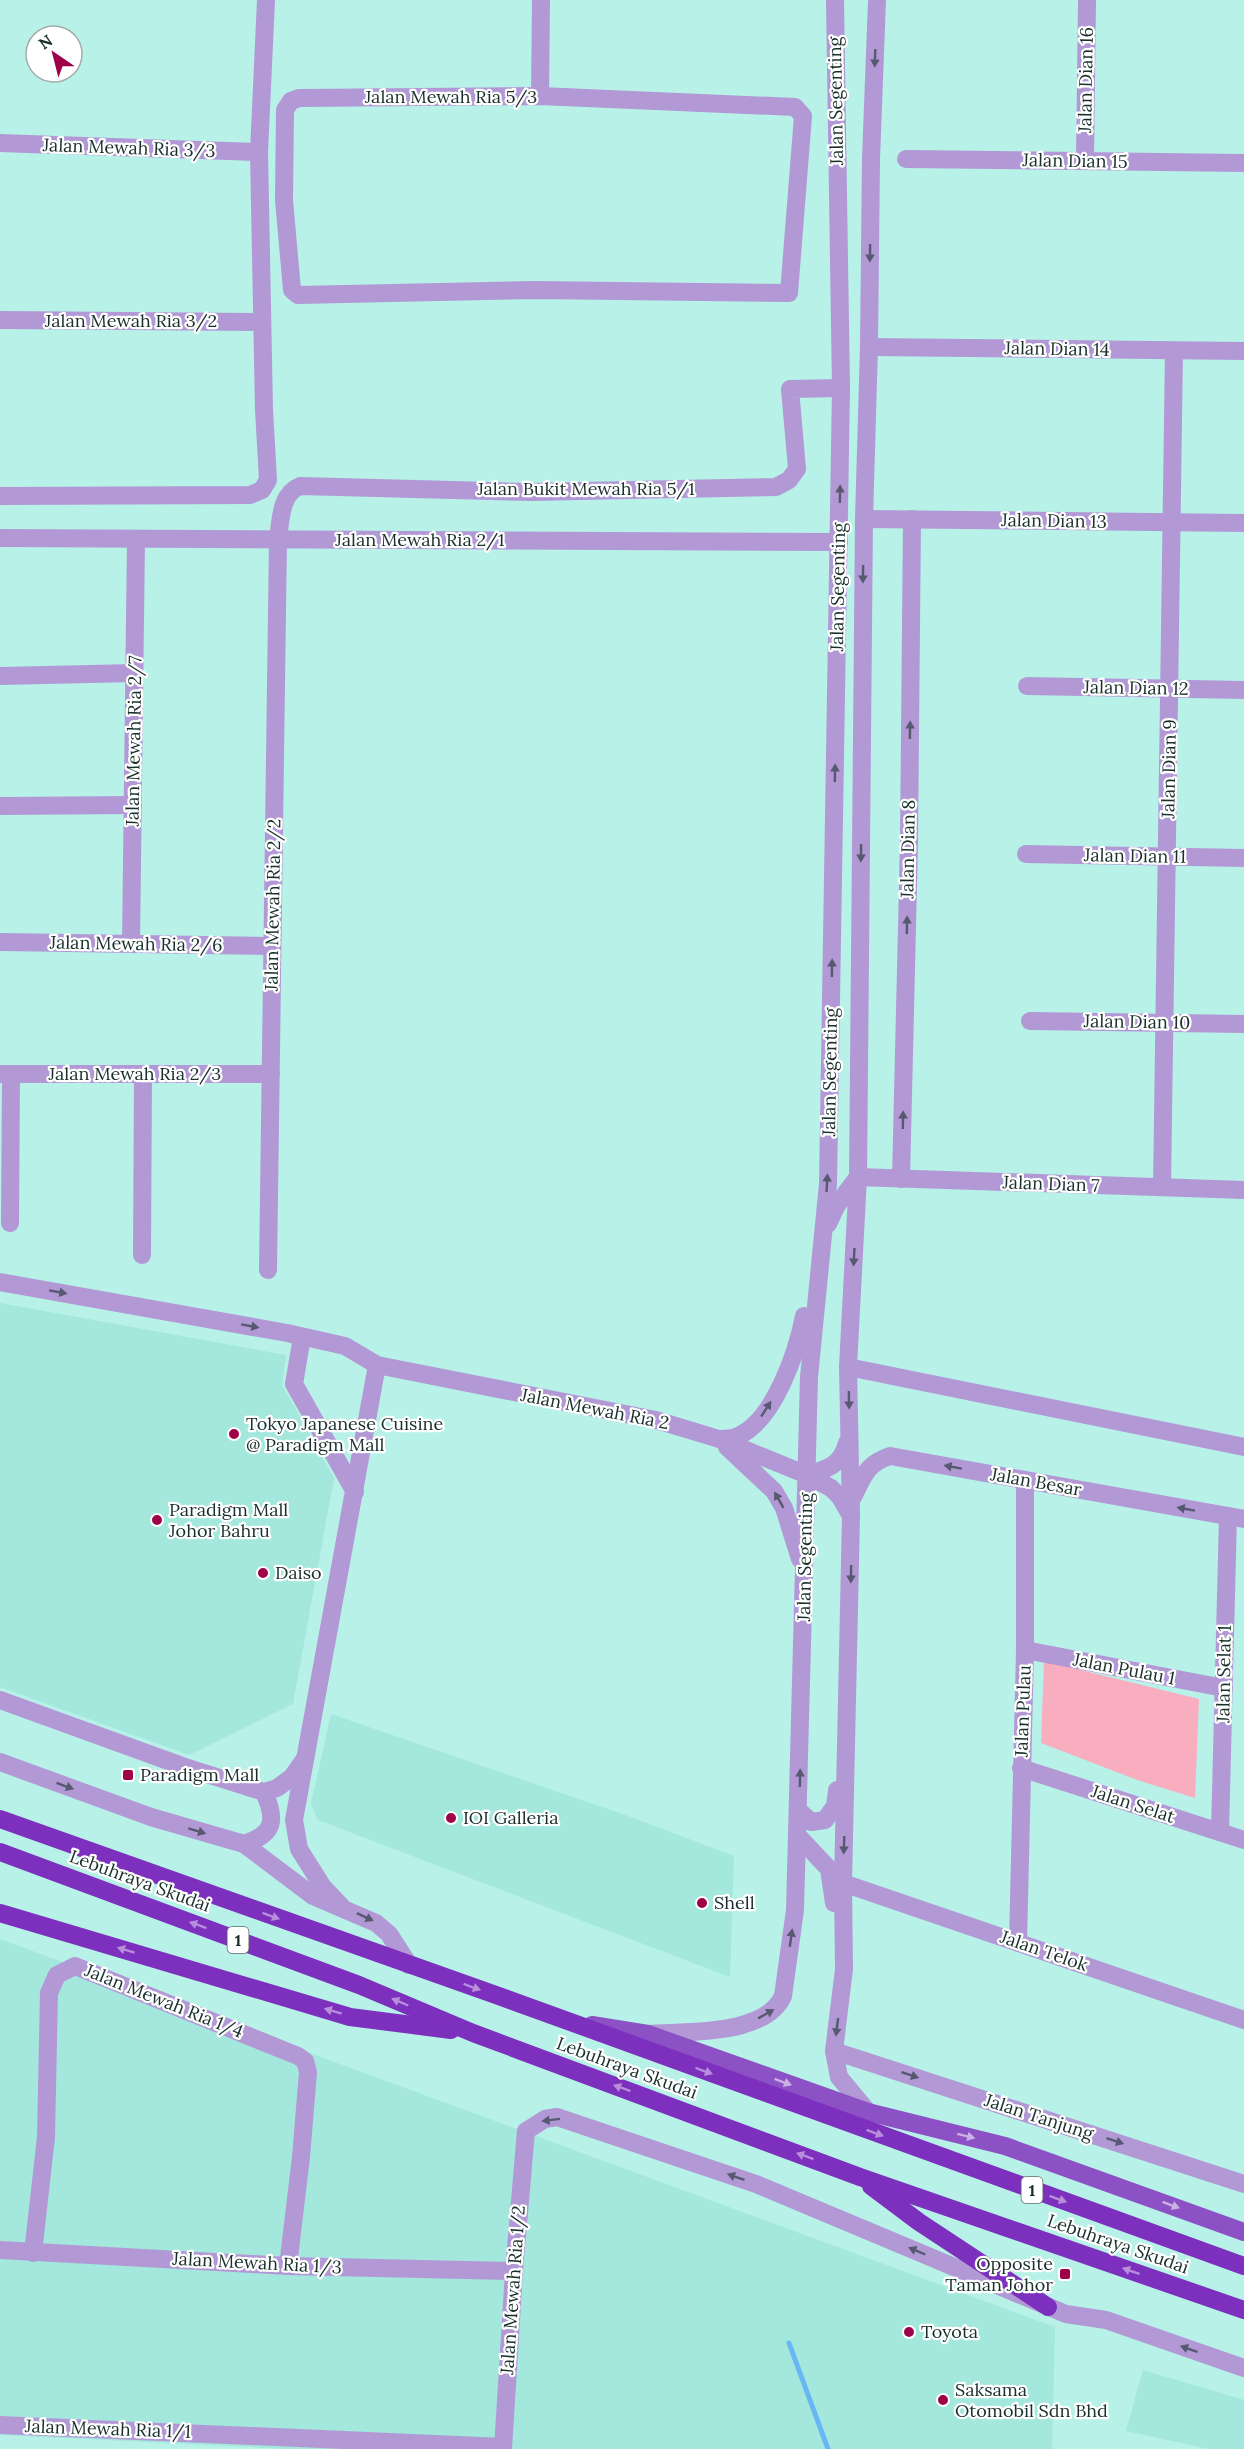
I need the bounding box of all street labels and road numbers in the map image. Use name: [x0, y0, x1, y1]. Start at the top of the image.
street label: Jalan Dian 16: [1073, 27, 1098, 134]
street label: Jalan Segenting: [823, 35, 848, 167]
street label: Jalan Mewah Ria 5/3: [364, 85, 537, 108]
street label: Jalan Mewah Ria 3/3: [41, 133, 216, 162]
street label: Jalan Dian 15: [1021, 148, 1128, 173]
street label: Jalan Mewah Ria 3/2: [44, 309, 217, 332]
street label: Jalan Dian 14: [1003, 336, 1110, 361]
street label: Jalan Bukit Mewah Ria 5/1: [476, 477, 695, 500]
street label: Jalan Dian 13: [1000, 508, 1107, 533]
street label: Jalan Segenting: [825, 521, 850, 653]
street label: Jalan Mewah Ria 2/1: [334, 528, 505, 551]
street label: Jalan Mewah Ria 2/7: [120, 655, 146, 828]
street label: Jalan Dian 12: [1082, 675, 1189, 700]
street label: Jalan Dian 9: [1156, 719, 1181, 820]
street label: Jalan Dian 8: [895, 799, 920, 900]
street label: Jalan Mewah Ria 2/2: [259, 819, 286, 992]
street label: Jalan Dian 11: [1083, 843, 1186, 868]
street label: Jalan Mewah Ria 2/6: [48, 930, 223, 957]
street label: Jalan Segenting: [817, 1006, 842, 1138]
street label: Jalan Dian 10: [1082, 1009, 1191, 1034]
street label: Jalan Mewah Ria 2/3: [48, 1062, 221, 1085]
street label: Jalan Dian 7: [1001, 1170, 1100, 1197]
street label: Jalan Mewah Ria 2: [518, 1383, 671, 1434]
street label: Jalan Besar: [988, 1462, 1084, 1501]
street label: Jalan Segenting: [792, 1491, 817, 1623]
street label: Jalan Selat 1: [1211, 1625, 1236, 1724]
street label: Jalan Pulau 1: [1070, 1647, 1177, 1690]
street label: Jalan Pulau: [1009, 1664, 1036, 1758]
street label: Jalan Selat: [1087, 1779, 1178, 1828]
street label: Lebuhraya Skudai: [67, 1844, 214, 1917]
street label: Jalan Telok: [996, 1925, 1091, 1976]
road number: 1: [228, 1927, 248, 1953]
street label: Jalan Mewah Ria 1/4: [81, 1958, 247, 2043]
street label: Lebuhraya Skudai: [554, 2031, 701, 2104]
street label: Jalan Tanjung: [981, 2088, 1097, 2145]
road number: 1: [1022, 2177, 1042, 2203]
street label: Jalan Mewah Ria 1/2: [495, 2205, 530, 2376]
street label: Lebuhraya Skudai: [1044, 2209, 1192, 2279]
street label: Jalan Mewah Ria 1/3: [171, 2247, 342, 2278]
street label: Jalan Mewah Ria 1/1: [24, 2414, 192, 2443]

